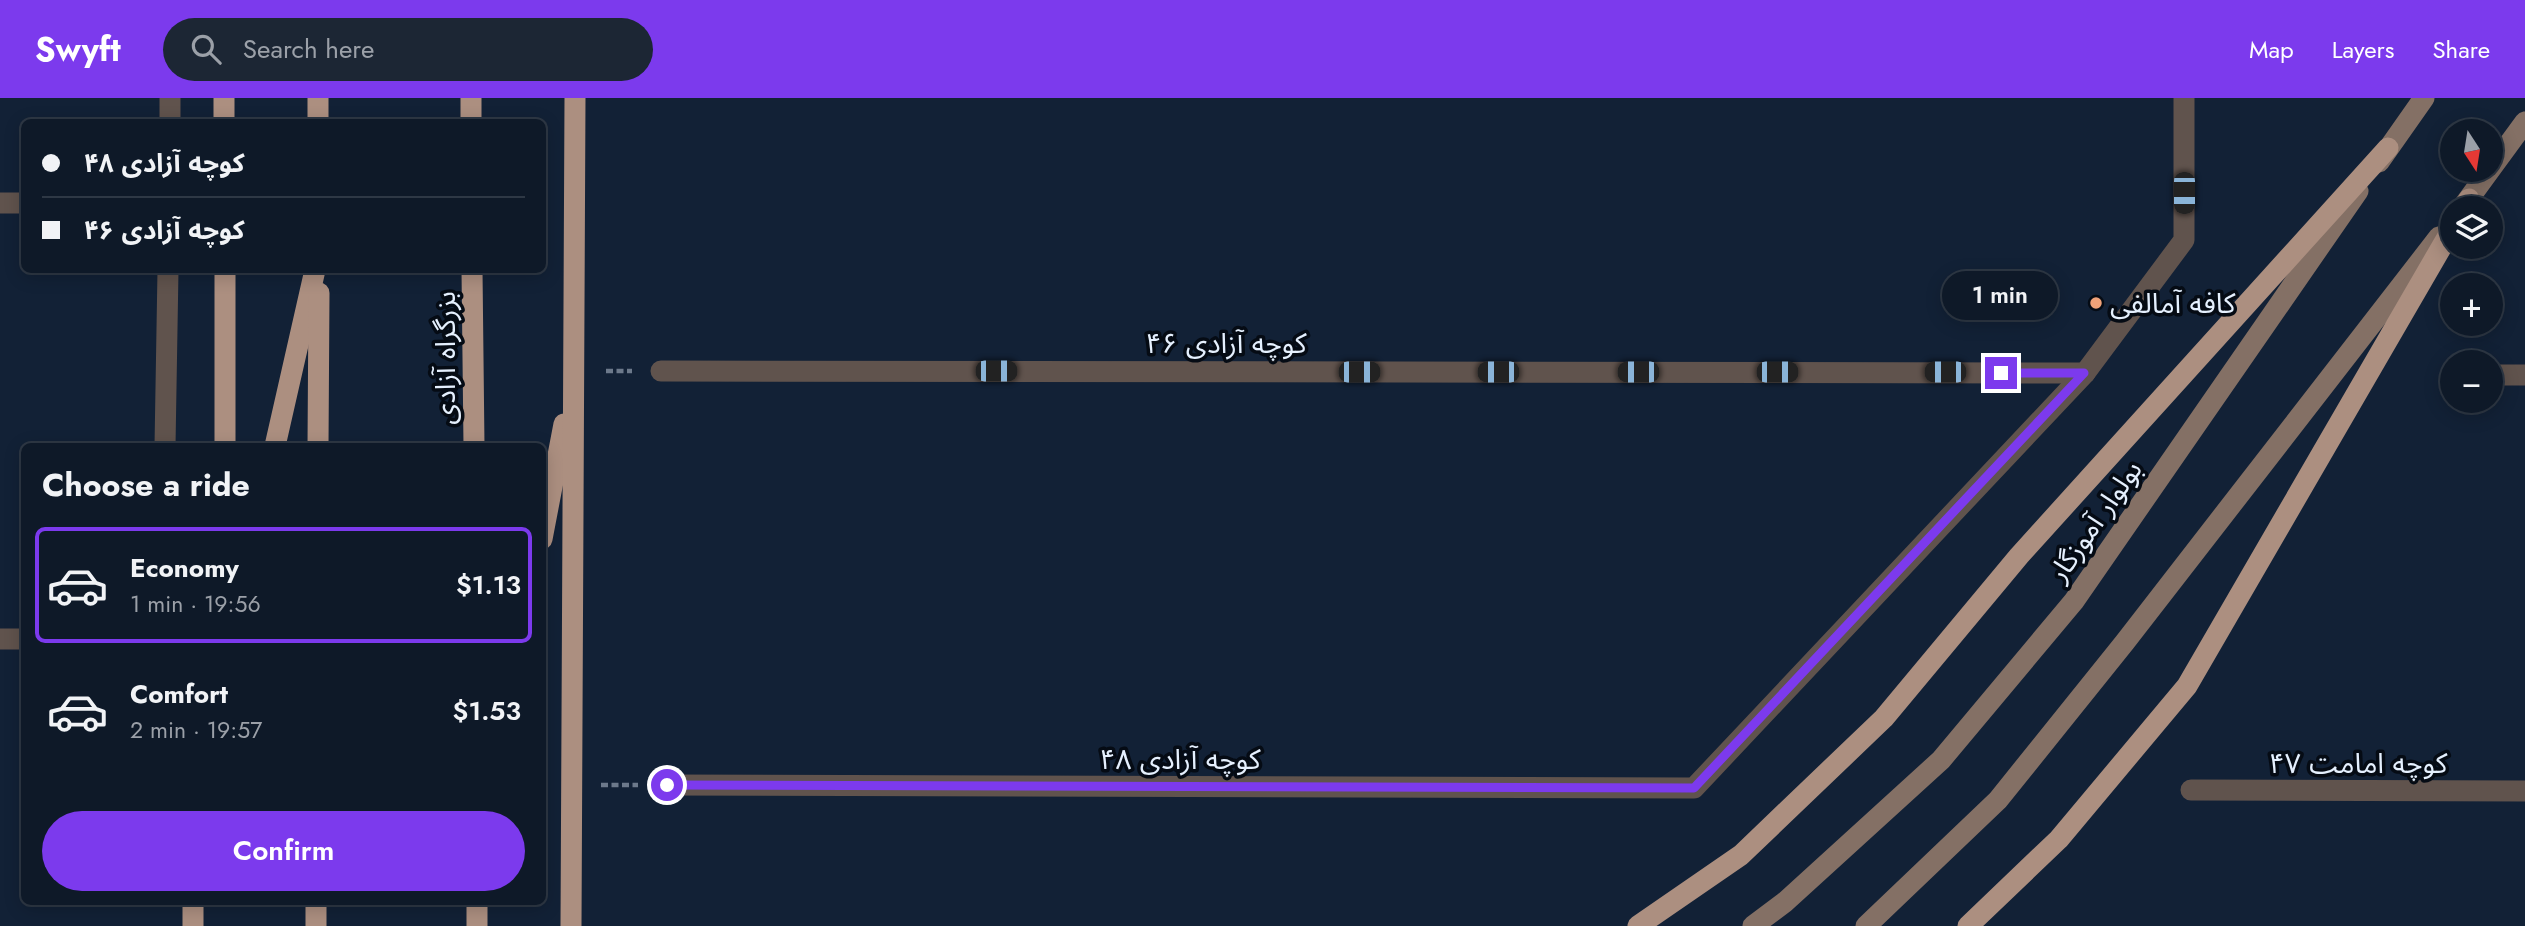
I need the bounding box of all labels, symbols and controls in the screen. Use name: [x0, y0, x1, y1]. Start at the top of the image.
search box: [163, 18, 653, 81]
text: Swyft: [35, 26, 121, 73]
icon: search: [187, 30, 225, 68]
text: Search here: [243, 30, 374, 68]
text: Map: [2249, 32, 2294, 67]
text: Layers: [2332, 32, 2394, 67]
text: Share: [2432, 32, 2490, 67]
north arrow: [2440, 119, 2502, 182]
map controls: [2440, 119, 2503, 413]
text: کوچه آزادی ۴۸: [84, 144, 245, 182]
car: [2174, 172, 2195, 214]
button: layers: [2440, 196, 2503, 259]
text: کوچه آزادی ۴۶: [84, 211, 245, 249]
callout: 1 min: [1943, 272, 2059, 320]
button: +: [2440, 273, 2503, 336]
text: 1 min: [1972, 278, 2028, 312]
place label: کافه آمالفی: [2110, 283, 2236, 324]
street label: بزرگراه آزادی: [425, 291, 466, 425]
marker: کافه آمالفی: [2088, 295, 2104, 311]
street label: کوچه آزادی ۴۶: [1145, 323, 1307, 364]
button: −: [2440, 350, 2503, 413]
route end: [1985, 357, 2017, 389]
car: [976, 361, 1018, 382]
car: [1339, 362, 1381, 383]
car: [1478, 362, 1520, 383]
car: [1618, 362, 1660, 383]
car: [1757, 362, 1799, 383]
car: [1925, 362, 1967, 383]
street label: بولوار آموزگار: [2037, 452, 2152, 591]
text: Choose a ride: [42, 462, 250, 508]
text: Economy: [130, 549, 239, 587]
icon: car: [46, 554, 109, 617]
text: $1.13: [456, 566, 521, 604]
text: 1 min · 19:56: [130, 587, 261, 621]
text: Comfort: [130, 675, 228, 713]
icon: car: [46, 680, 109, 743]
text: $1.53: [453, 692, 521, 730]
text: 2 min · 19:57: [130, 713, 262, 747]
street label: کوچه آزادی ۴۸: [1099, 739, 1261, 780]
street label: کوچه امامت ۴۷: [2269, 743, 2448, 784]
route start: [651, 769, 683, 801]
button: Confirm: [42, 811, 525, 891]

